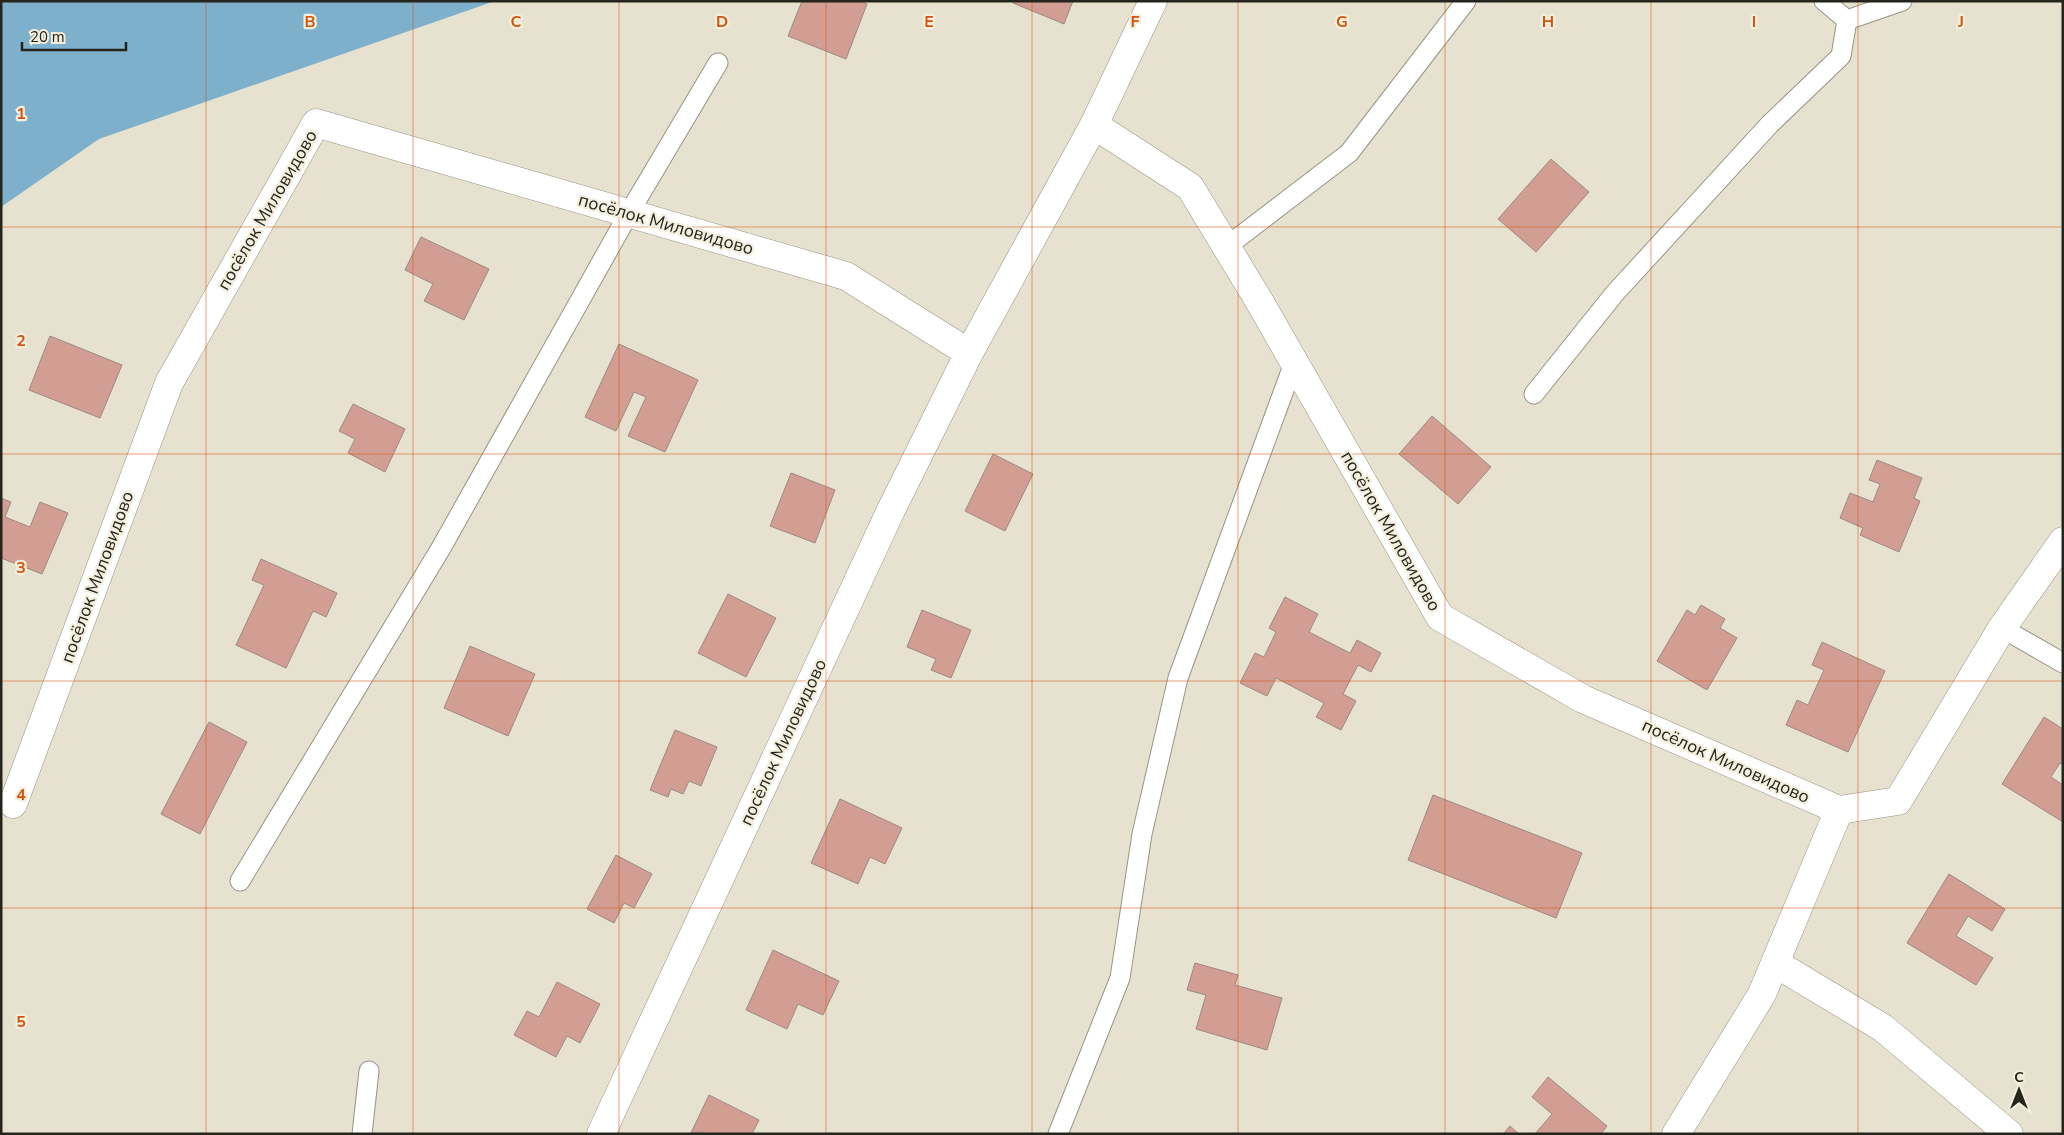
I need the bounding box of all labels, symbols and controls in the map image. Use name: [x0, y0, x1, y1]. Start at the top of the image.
text: B: [304, 11, 316, 33]
text: C: [511, 11, 522, 33]
text: D: [716, 11, 728, 33]
text: E: [924, 11, 934, 33]
text: F: [1131, 11, 1140, 33]
text: G: [1336, 11, 1348, 33]
text: H: [1542, 11, 1554, 33]
text: I: [1752, 11, 1756, 33]
text: J: [1957, 11, 1964, 33]
scale bar: [22, 20, 126, 52]
text: 20 m: [30, 27, 65, 47]
text: 1: [16, 103, 26, 125]
street label: посёлок Миловидово: [211, 126, 323, 294]
street label: посёлок Миловидово: [576, 187, 756, 261]
text: 2: [16, 330, 26, 352]
street label: посёлок Миловидово: [1335, 447, 1447, 615]
street label: посёлок Миловидово: [55, 488, 139, 666]
text: 3: [16, 557, 26, 579]
street label: посёлок Миловидово: [734, 655, 832, 829]
street label: посёлок Миловидово: [1638, 713, 1814, 809]
text: 4: [16, 784, 26, 806]
text: 5: [16, 1011, 26, 1033]
north arrow: [1994, 1065, 2044, 1115]
text: С: [2014, 1068, 2024, 1087]

